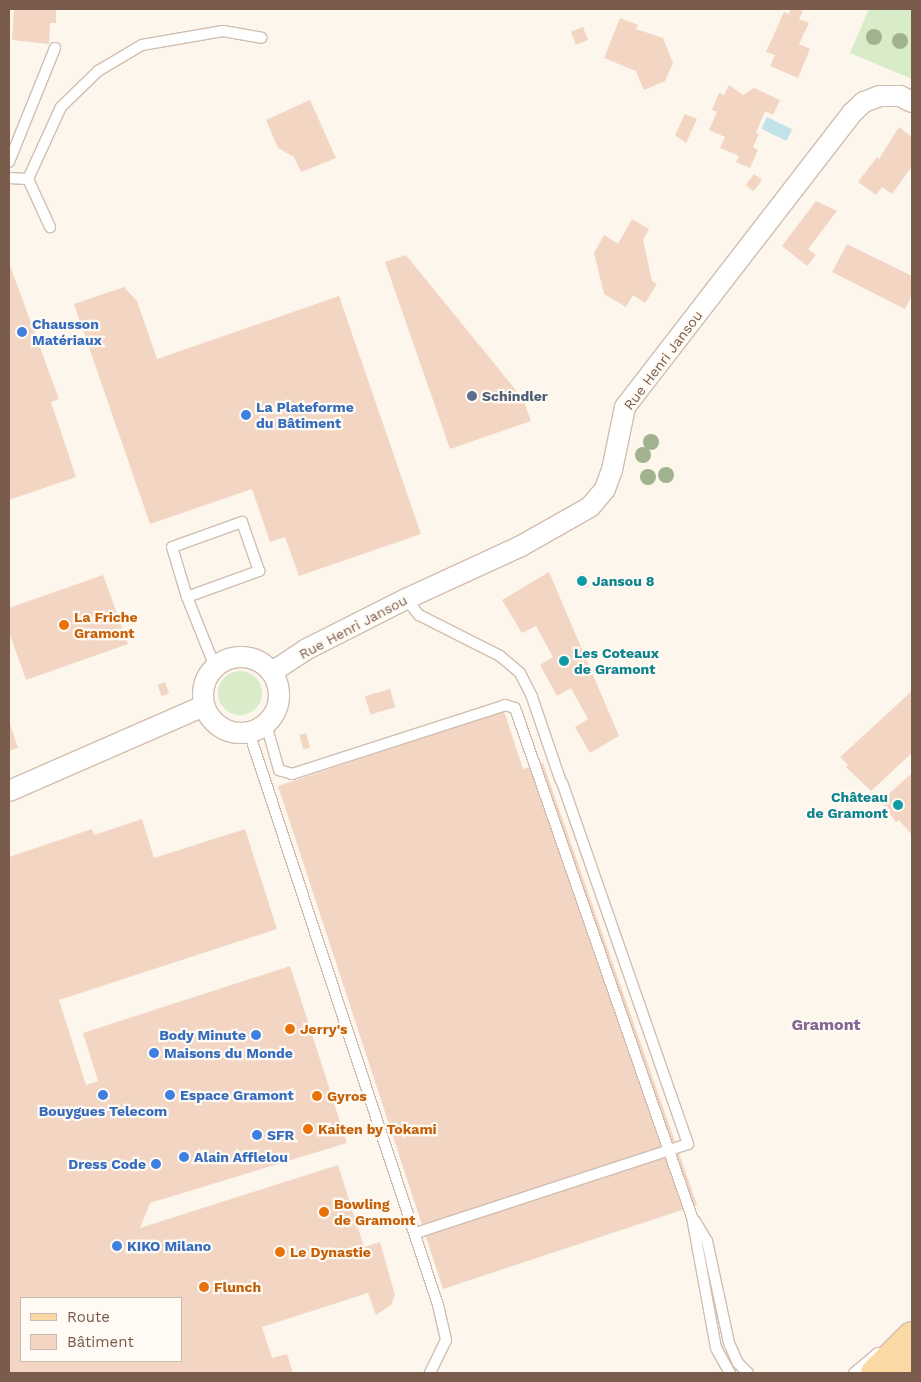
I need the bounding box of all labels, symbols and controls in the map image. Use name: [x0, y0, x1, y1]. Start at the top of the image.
street label: Rue Henri Jansou: [620, 307, 706, 413]
place label: Chausson Matériaux: [32, 316, 102, 348]
marker: Chausson Matériaux: [16, 326, 28, 338]
place label: Schindler: [482, 388, 548, 404]
marker: Schindler: [466, 390, 478, 402]
place label: La Plateforme du Bâtiment: [256, 399, 354, 432]
marker: La Plateforme du Bâtiment: [240, 409, 252, 421]
place label: Jansou 8: [592, 573, 655, 589]
marker: Jansou 8: [576, 575, 588, 587]
street label: Rue Henri Jansou: [296, 591, 410, 663]
place label: La Friche Gramont: [74, 609, 138, 642]
marker: La Friche Gramont: [58, 619, 70, 631]
place label: Les Coteaux de Gramont: [574, 645, 659, 678]
marker: Les Coteaux de Gramont: [558, 655, 570, 667]
place label: Château de Gramont: [807, 789, 888, 822]
marker: Château de Gramont: [892, 799, 904, 811]
district label: Gramont: [791, 1015, 861, 1035]
place label: Jerry's: [300, 1021, 348, 1037]
marker: Jerry's: [284, 1023, 296, 1035]
place label: Body Minute: [159, 1027, 246, 1043]
marker: Body Minute: [250, 1029, 262, 1041]
place label: Maisons du Monde: [164, 1045, 293, 1061]
marker: Maisons du Monde: [148, 1047, 160, 1059]
place label: Espace Gramont: [180, 1087, 294, 1103]
place label: Gyros: [327, 1088, 367, 1104]
marker: Bouygues Telecom: [97, 1089, 109, 1101]
marker: Espace Gramont: [164, 1089, 176, 1101]
marker: Gyros: [311, 1090, 323, 1102]
place label: Bouygues Telecom: [39, 1103, 167, 1119]
place label: Kaiten by Tokami: [318, 1121, 437, 1137]
marker: Kaiten by Tokami: [302, 1123, 314, 1135]
place label: SFR: [267, 1127, 294, 1143]
marker: SFR: [251, 1129, 263, 1141]
place label: Alain Afflelou: [194, 1149, 288, 1165]
marker: Alain Afflelou: [178, 1151, 190, 1163]
place label: Dress Code: [68, 1156, 146, 1172]
marker: Dress Code: [150, 1158, 162, 1170]
place label: Bowling de Gramont: [334, 1196, 415, 1228]
marker: Bowling de Gramont: [318, 1206, 330, 1218]
place label: KIKO Milano: [127, 1238, 211, 1254]
marker: KIKO Milano: [111, 1240, 123, 1252]
place label: Le Dynastie: [290, 1244, 371, 1260]
marker: Le Dynastie: [274, 1246, 286, 1258]
place label: Flunch: [214, 1279, 261, 1295]
marker: Flunch: [198, 1281, 210, 1293]
legend: [20, 1297, 182, 1362]
text: Route: [67, 1308, 110, 1326]
text: Bâtiment: [67, 1333, 134, 1351]

